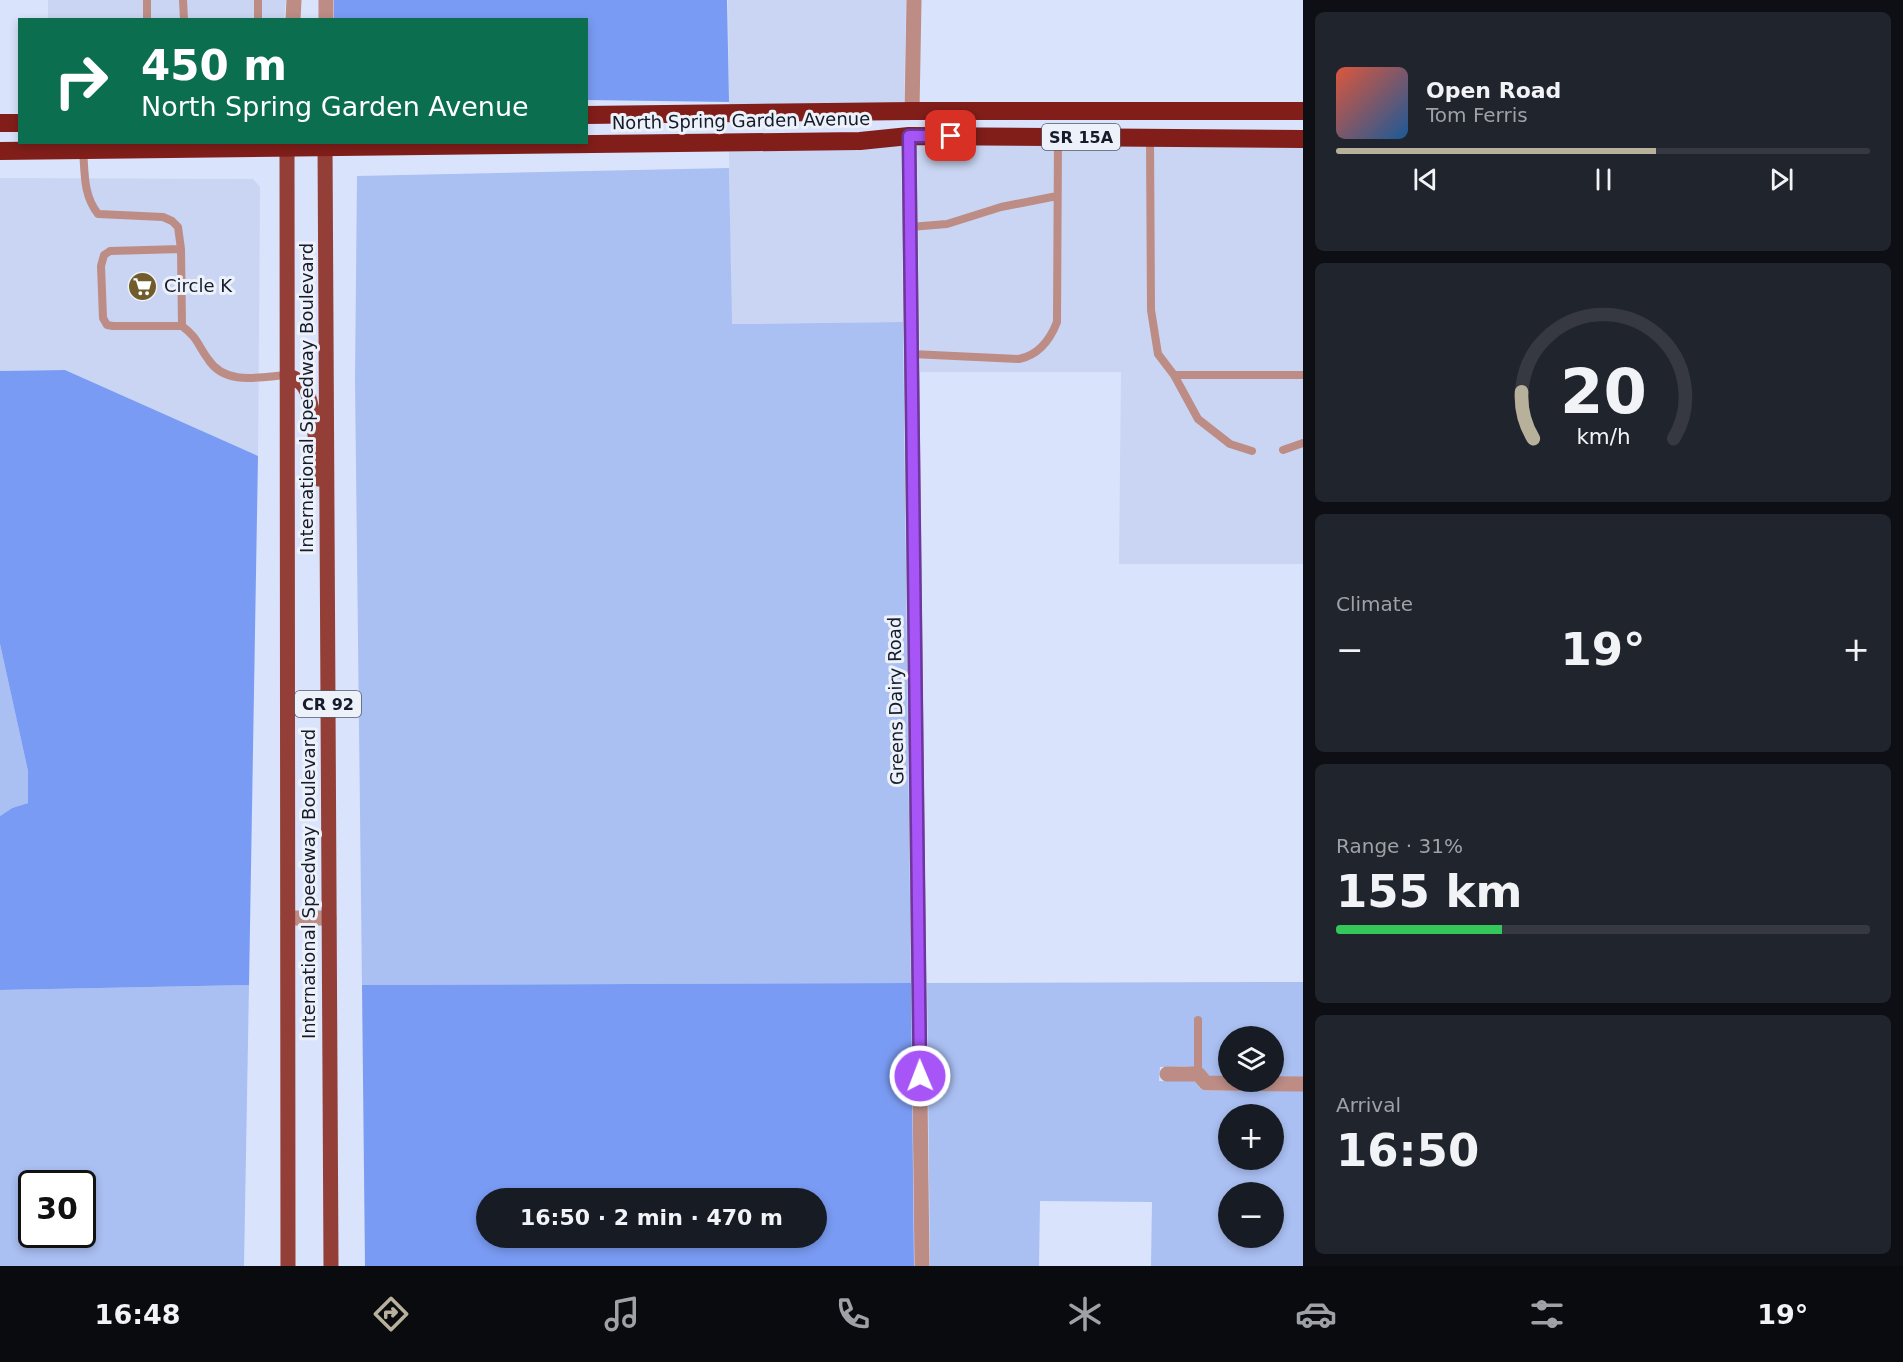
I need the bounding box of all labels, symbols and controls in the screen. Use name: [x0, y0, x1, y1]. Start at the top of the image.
text: 450 m: [141, 41, 287, 90]
icon: right: [42, 42, 120, 120]
text: Open Road: [1426, 78, 1561, 103]
text: North Spring Garden Avenue: [141, 91, 529, 122]
text: Tom Ferris: [1426, 103, 1528, 127]
street label: North Spring Garden Avenue: [612, 108, 870, 133]
pin: [925, 110, 976, 161]
icon: arrive: [934, 119, 967, 152]
road number: SR 15A: [1042, 124, 1120, 150]
icon: previous: [1409, 163, 1442, 196]
icon: pause: [1587, 163, 1620, 196]
icon: next: [1765, 163, 1798, 196]
street label: International Speedway Boulevard: [296, 243, 317, 553]
supermarket icon: Circle K: [127, 270, 159, 302]
place label: Circle K: [164, 275, 233, 296]
text: 20: [1560, 355, 1646, 428]
text: km/h: [1576, 425, 1630, 450]
text: Climate: [1336, 592, 1413, 616]
street label: Greens Dairy Road: [884, 617, 907, 785]
text: 19°: [1560, 623, 1646, 676]
text: −: [1336, 630, 1364, 669]
text: +: [1842, 630, 1870, 669]
road number: CR 92: [295, 691, 361, 717]
street label: International Speedway Boulevard: [298, 729, 319, 1039]
text: Range · 31%: [1336, 834, 1463, 858]
text: 155 km: [1336, 865, 1522, 918]
map controls: [1218, 1026, 1284, 1248]
button: layers: [1218, 1026, 1284, 1092]
position arrow: [888, 1044, 952, 1108]
text: Arrival: [1336, 1093, 1401, 1117]
button: +: [1218, 1104, 1284, 1170]
text: 16:50: [1336, 1124, 1479, 1177]
speed limit sign: 30: [18, 1170, 96, 1248]
button: −: [1218, 1182, 1284, 1248]
text: 16:50 · 2 min · 470 m: [520, 1205, 783, 1230]
icon: directions: [370, 1293, 412, 1335]
icon: music: [601, 1293, 643, 1335]
icon: phone: [832, 1293, 874, 1335]
icon: climate: [1064, 1293, 1106, 1335]
icon: car: [1295, 1293, 1337, 1335]
icon: filters: [1526, 1293, 1568, 1335]
text: 16:48: [95, 1299, 181, 1330]
text: 19°: [1757, 1299, 1808, 1330]

